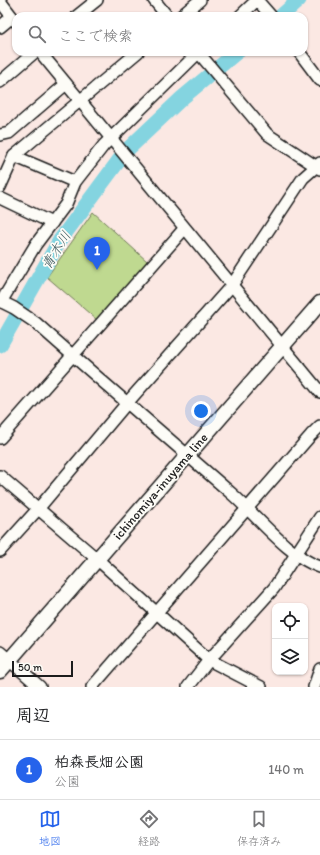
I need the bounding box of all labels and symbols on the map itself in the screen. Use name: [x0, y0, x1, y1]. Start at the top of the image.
water label: 青木川: [38, 228, 75, 273]
pin: 1: [84, 237, 110, 270]
your location: [191, 401, 211, 421]
street label: ichinomiya-inuyama line: [110, 430, 211, 543]
scale bar: [12, 659, 73, 678]

